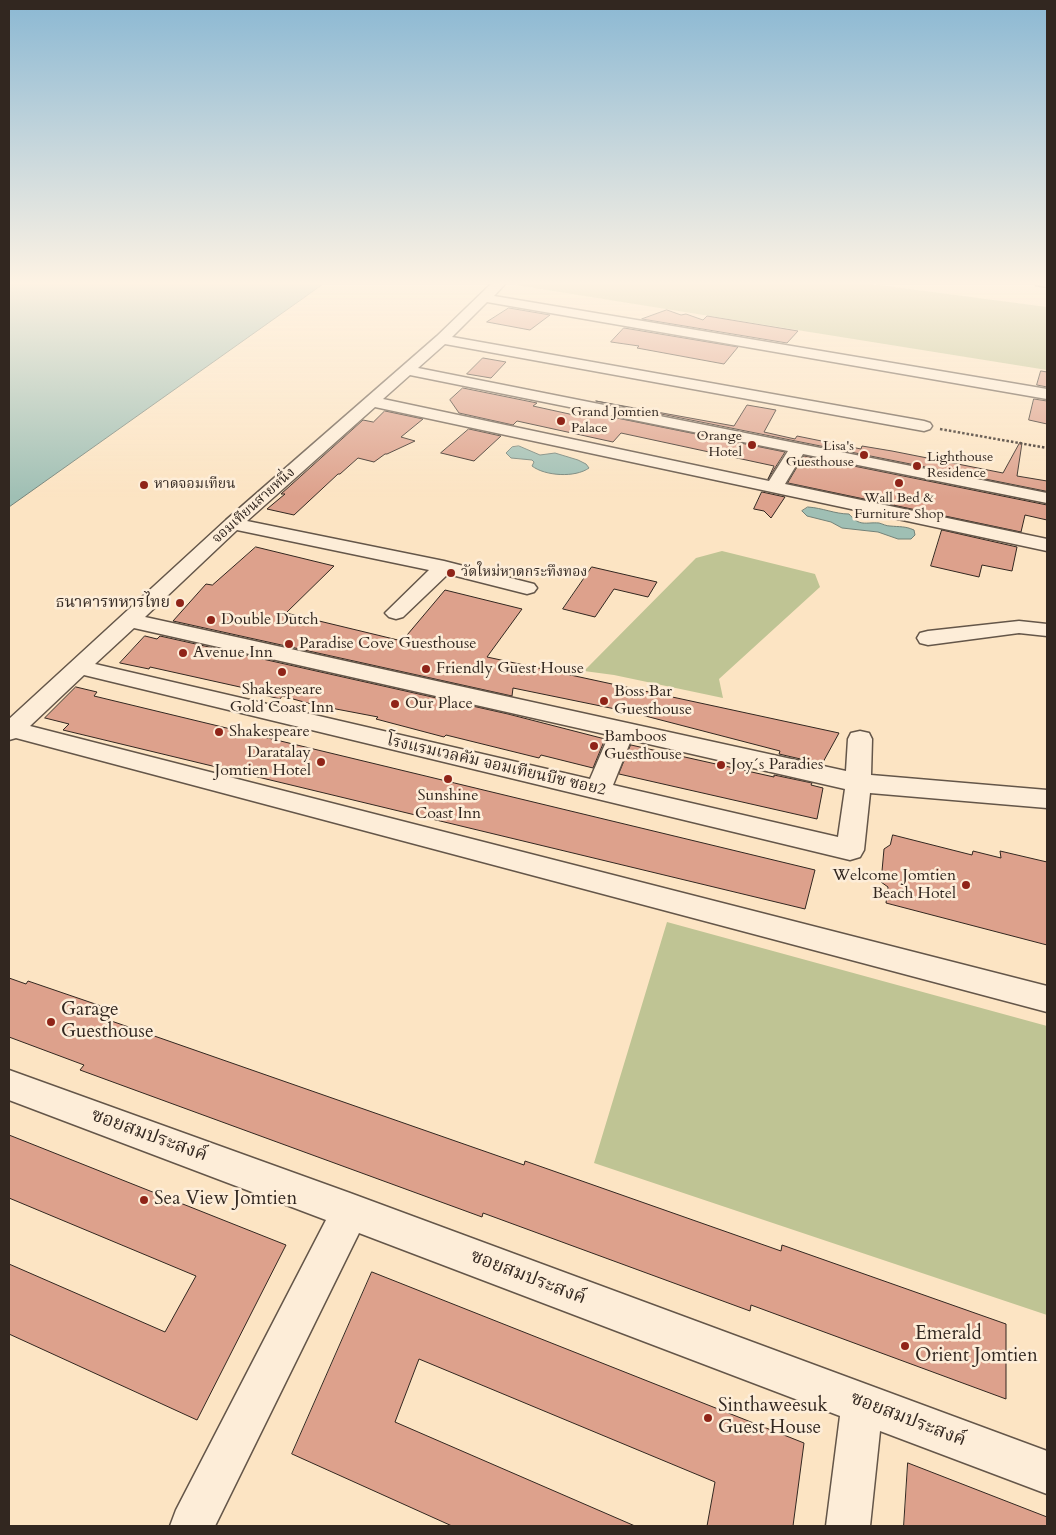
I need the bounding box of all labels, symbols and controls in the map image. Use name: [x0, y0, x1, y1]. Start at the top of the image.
place label: Grand Jomtien Palace: [571, 405, 659, 438]
marker: Grand Jomtien Palace: [555, 415, 567, 427]
place label: Orange Hotel: [697, 429, 742, 462]
marker: Orange Hotel: [746, 439, 758, 451]
place label: Lisa's Guesthouse: [786, 439, 854, 472]
marker: Lisa's Guesthouse: [858, 449, 870, 461]
place label: Lighthouse Residence: [927, 450, 993, 482]
marker: Lighthouse Residence: [911, 460, 923, 472]
street label: จอมเทียนสายหนึ่ง: [209, 464, 299, 548]
place label: หาดจอมเทียน: [154, 477, 235, 493]
marker: Wall Bed & Furniture Shop: [893, 477, 905, 489]
marker: หาดจอมเทียน: [138, 479, 150, 491]
place label: Wall Bed & Furniture Shop: [854, 491, 944, 524]
place label: วัดใหม่หาดกระทึงทอง: [461, 565, 587, 581]
marker: วัดใหม่หาดกระทึงทอง: [445, 567, 457, 579]
place label: ธนาคารทหารไทย: [55, 593, 170, 613]
marker: ธนาคารทหารไทย: [174, 597, 186, 609]
place label: Double Dutch: [221, 610, 319, 630]
marker: Double Dutch: [205, 614, 217, 626]
place label: Paradise Cove Guesthouse: [299, 634, 477, 654]
marker: Paradise Cove Guesthouse: [283, 638, 295, 650]
place label: Avenue Inn: [193, 643, 273, 663]
marker: Avenue Inn: [177, 647, 189, 659]
place label: Friendly Guest House: [436, 659, 584, 679]
marker: Friendly Guest House: [420, 663, 432, 675]
marker: Shakespeare Gold Coast Inn: [276, 666, 288, 678]
place label: Shakespeare Gold Coast Inn: [230, 680, 334, 718]
place label: Boss Bar Guesthouse: [614, 682, 692, 720]
place label: Our Place: [405, 694, 473, 714]
marker: Boss Bar Guesthouse: [598, 695, 610, 707]
marker: Our Place: [389, 698, 401, 710]
place label: Shakespeare: [229, 722, 310, 742]
marker: Shakespeare: [213, 726, 225, 738]
place label: Bamboos Guesthouse: [604, 727, 682, 765]
street label: โรงแรมเวลคัม จอมเทียนบีช ซอย2: [385, 731, 607, 801]
marker: Bamboos Guesthouse: [588, 740, 600, 752]
place label: Daratalay Jomtien Hotel: [215, 743, 311, 781]
place label: Joy´s Paradies: [731, 755, 823, 775]
marker: Daratalay Jomtien Hotel: [315, 756, 327, 768]
marker: Joy´s Paradies: [715, 759, 727, 771]
marker: Sunshine Coast Inn: [442, 773, 454, 785]
place label: Sunshine Coast Inn: [415, 786, 481, 824]
place label: Welcome Jomtien Beach Hotel: [832, 866, 956, 904]
marker: Welcome Jomtien Beach Hotel: [960, 879, 972, 891]
place label: Garage Guesthouse: [61, 1000, 154, 1044]
marker: Garage Guesthouse: [45, 1016, 57, 1028]
street label: ซอยสมประสงค์: [88, 1104, 210, 1168]
place label: Sea View Jomtien: [154, 1189, 297, 1211]
marker: Sea View Jomtien: [138, 1194, 150, 1206]
street label: ซอยสมประสงค์: [467, 1246, 589, 1310]
place label: Emerald Orient Jomtien: [915, 1324, 1038, 1368]
marker: Emerald Orient Jomtien: [899, 1340, 911, 1352]
street label: ซอยสมประสงค์: [847, 1388, 969, 1452]
place label: Sinthaweesuk Guest House: [718, 1396, 828, 1440]
marker: Sinthaweesuk Guest House: [702, 1412, 714, 1424]

